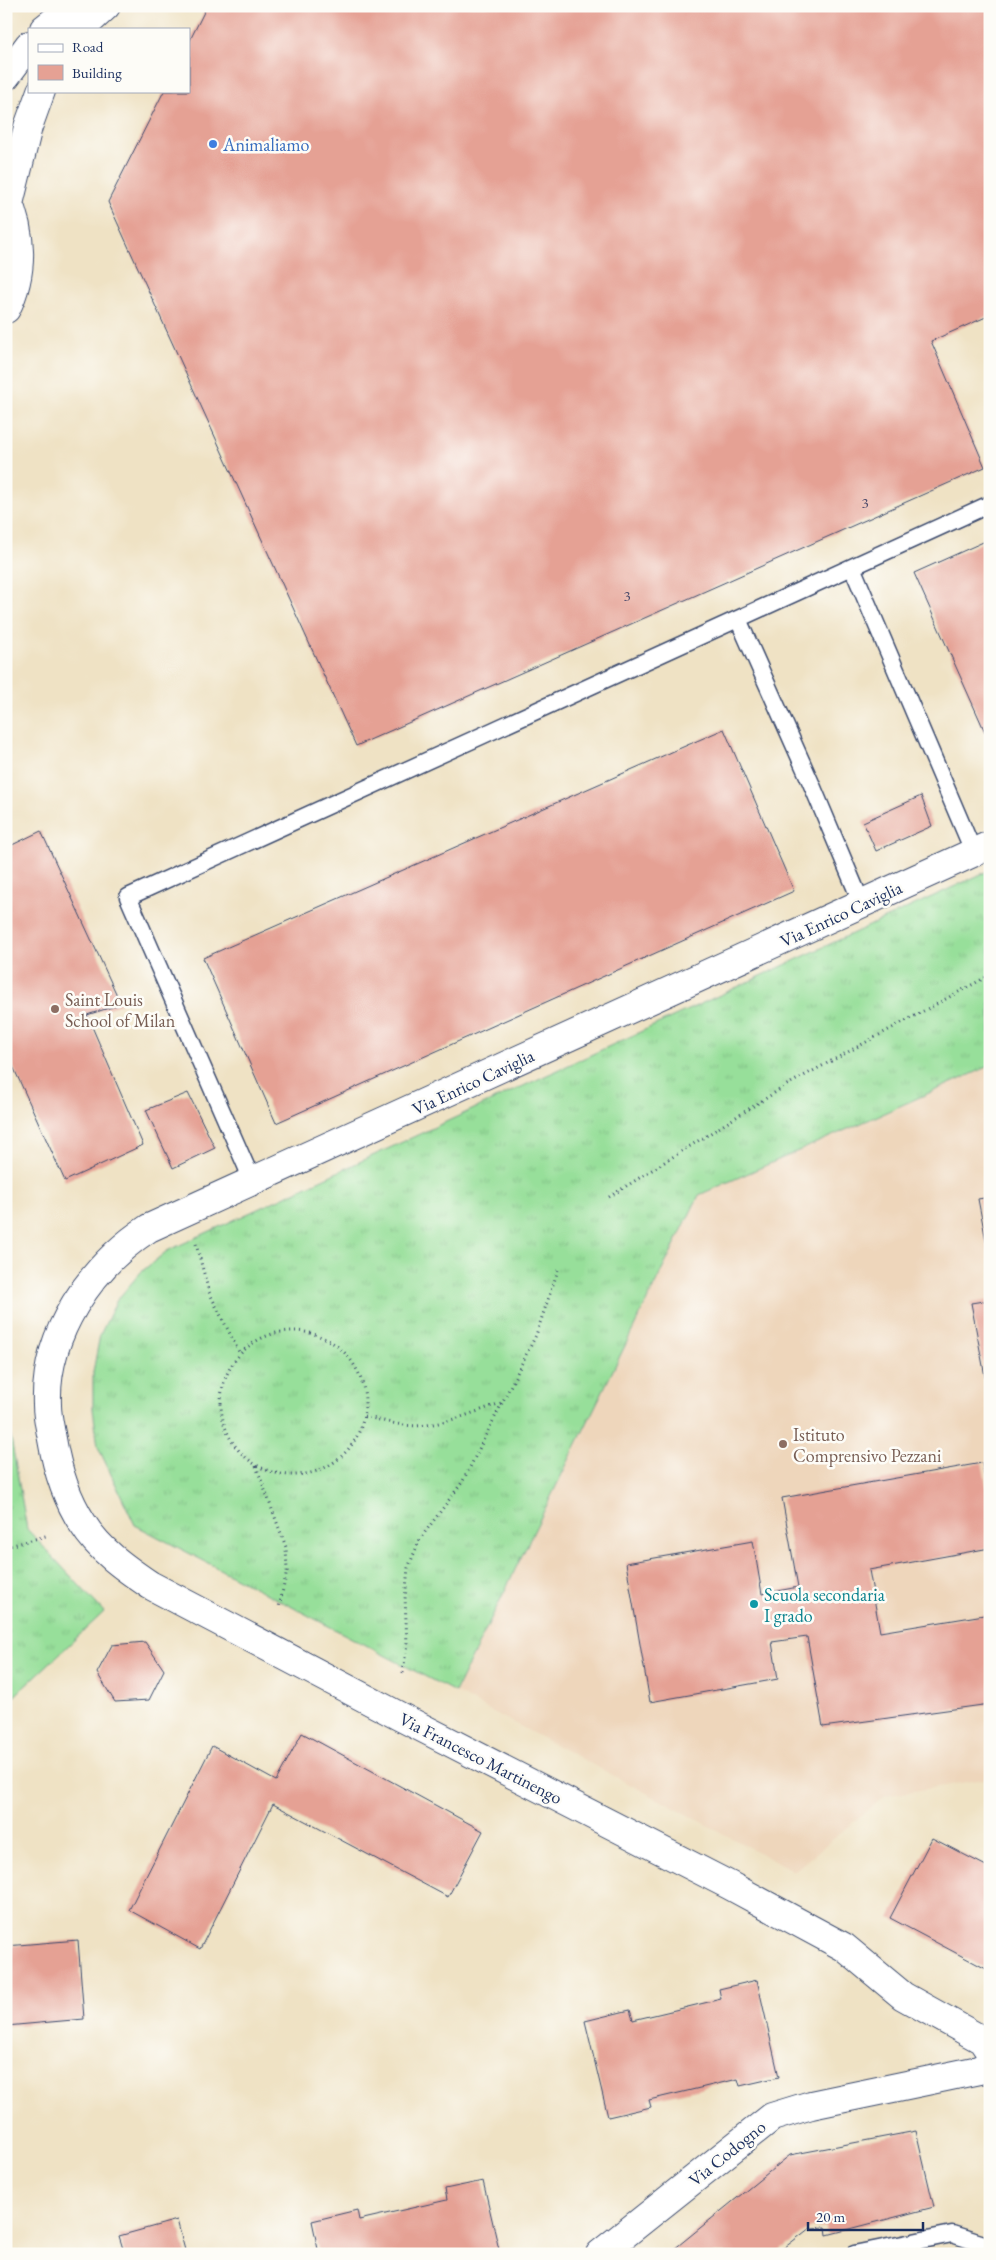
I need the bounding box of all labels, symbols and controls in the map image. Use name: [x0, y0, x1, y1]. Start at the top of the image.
legend: [28, 28, 190, 92]
text: Road: [72, 37, 104, 56]
text: Building: [72, 63, 122, 82]
place label: Animaliamo: [222, 133, 309, 156]
marker: Animaliamo: [207, 138, 219, 150]
house number: 3: [861, 493, 869, 512]
house number: 3: [623, 586, 631, 605]
street label: Via Enrico Caviglia: [776, 875, 906, 952]
place label: Saint Louis School of Milan: [65, 988, 176, 1032]
marker: Saint Louis School of Milan: [49, 1003, 61, 1015]
street label: Via Enrico Caviglia: [408, 1043, 538, 1120]
place label: Istituto Comprensivo Pezzani: [793, 1423, 942, 1467]
marker: Istituto Comprensivo Pezzani: [777, 1438, 789, 1450]
place label: Scuola secondaria I grado: [764, 1583, 886, 1627]
marker: Scuola secondaria I grado: [748, 1598, 760, 1610]
street label: Via Francesco Martinengo: [396, 1707, 566, 1809]
street label: Via Codogno: [684, 2115, 770, 2191]
scale bar: [808, 2200, 924, 2232]
text: 20 m: [816, 2207, 845, 2226]

